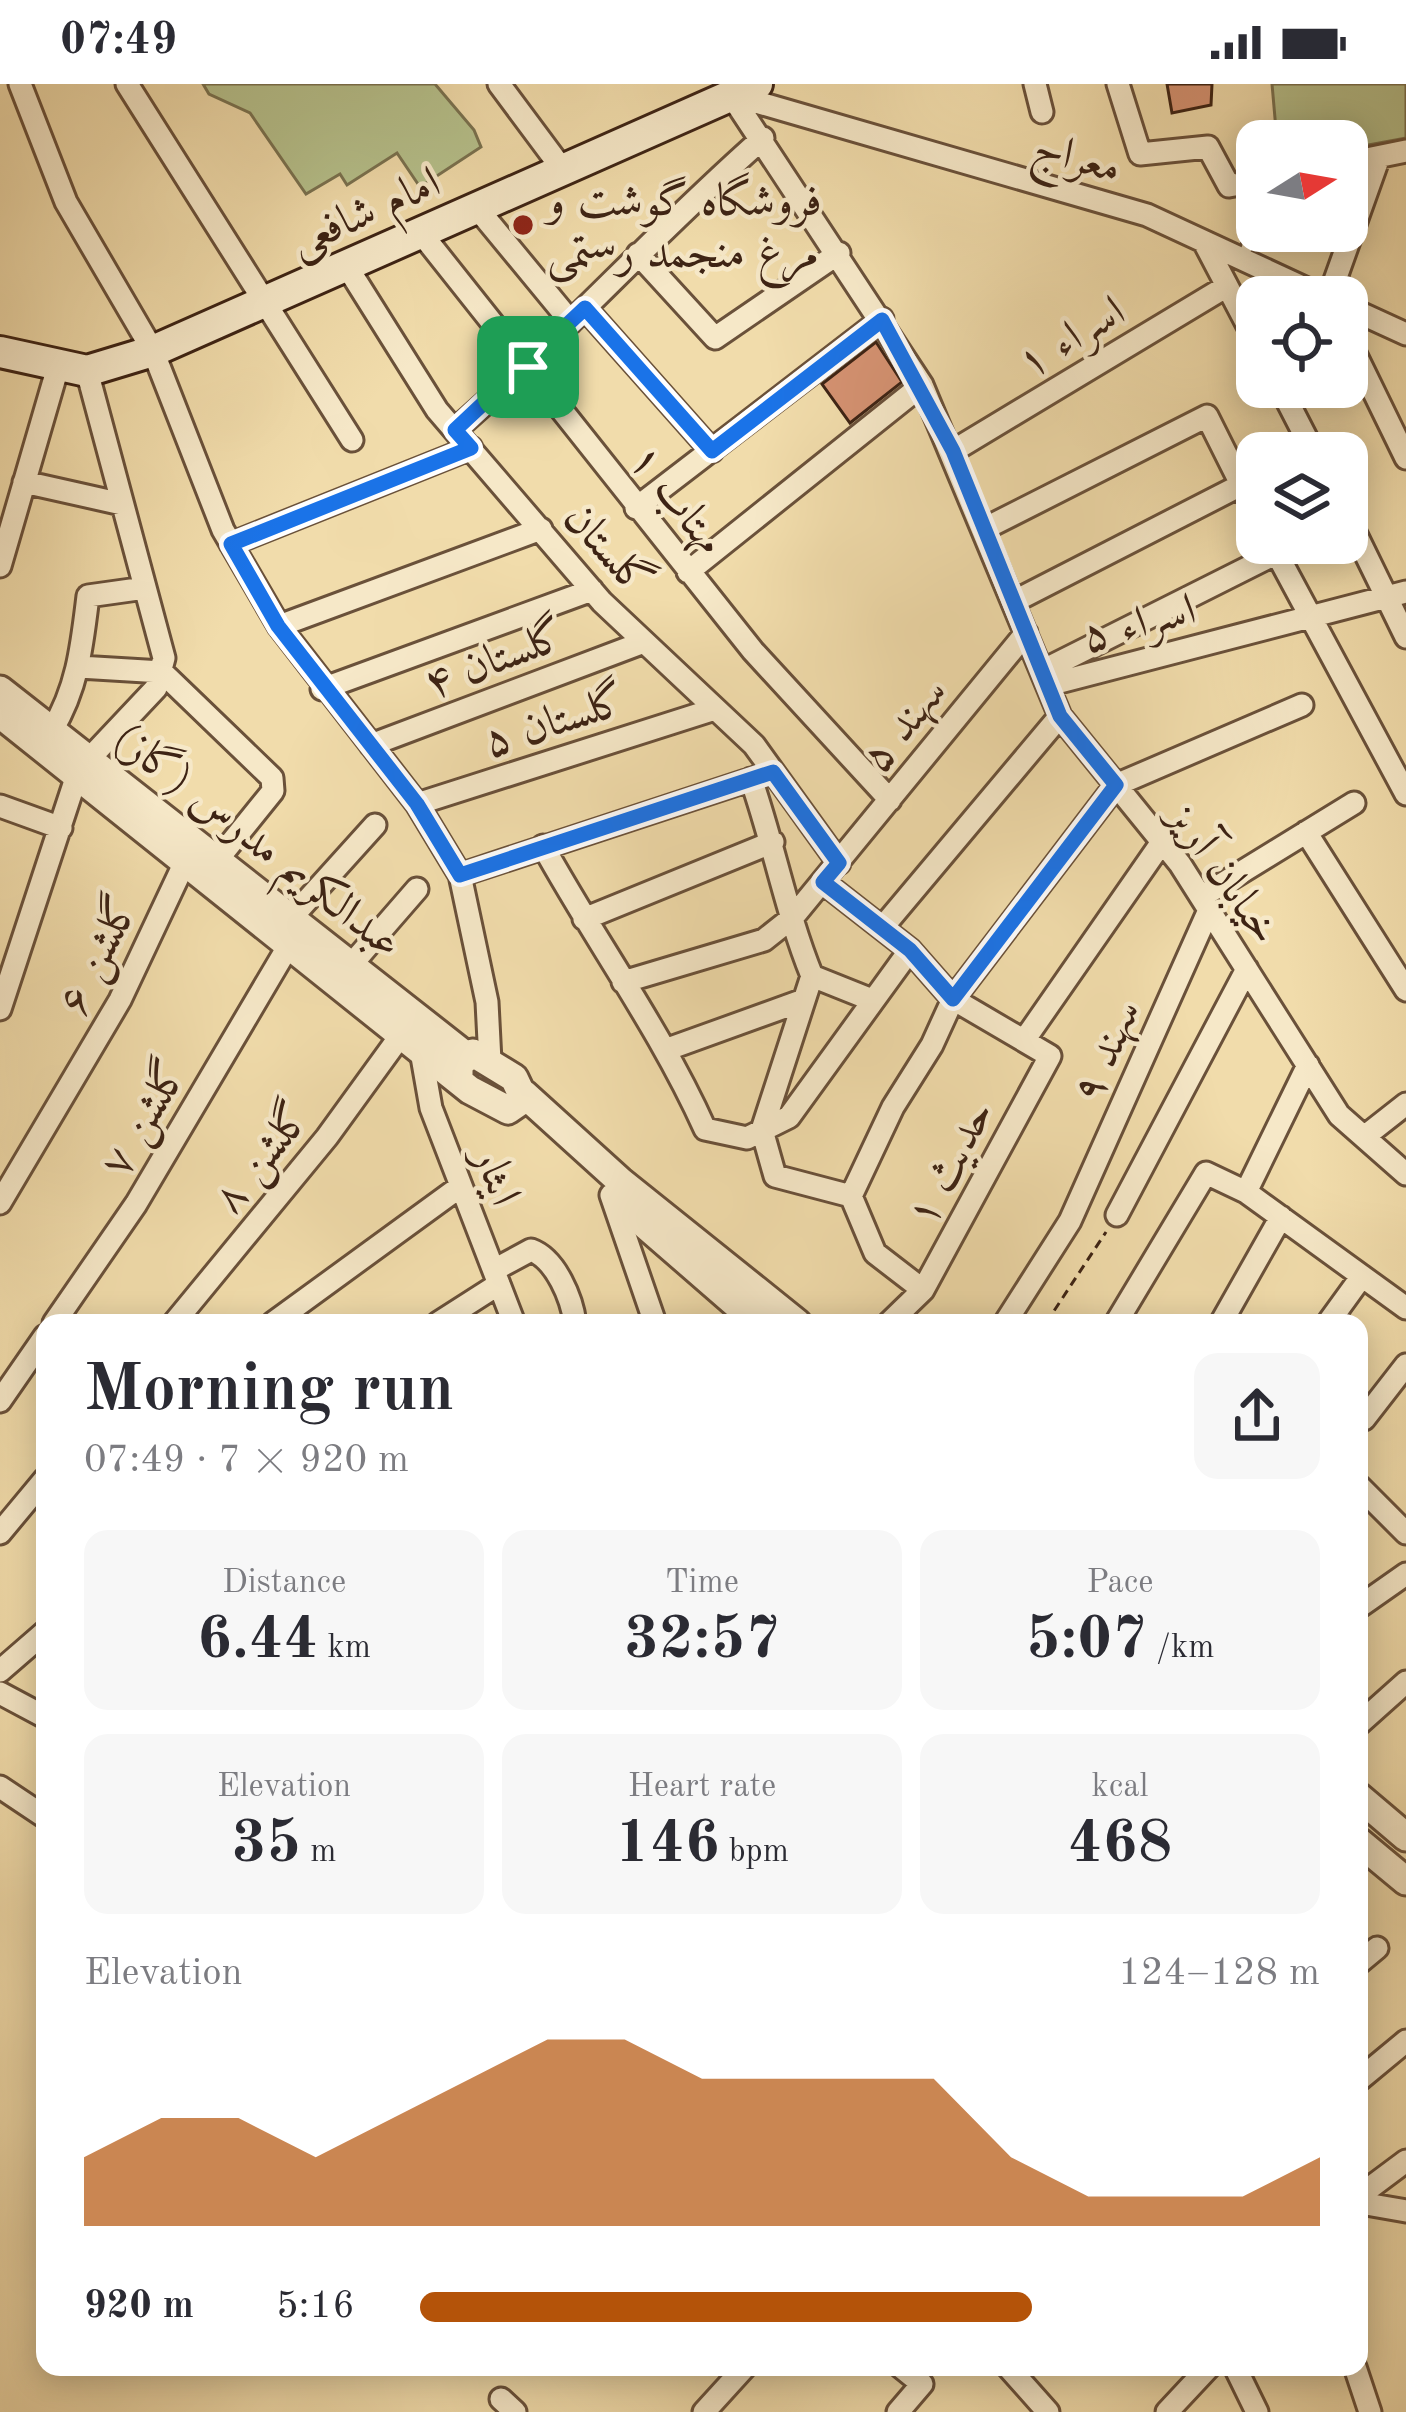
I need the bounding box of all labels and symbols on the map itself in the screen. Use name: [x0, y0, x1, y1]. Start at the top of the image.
north arrow: [1236, 120, 1368, 252]
street label: معراج: [1024, 125, 1126, 207]
street label: امام شافعی: [284, 161, 453, 279]
place label: فروشگاه گوشت و مرغ منجمد رستمی: [543, 172, 822, 289]
marker: فروشگاه گوشت و مرغ منجمد رستمی: [510, 212, 536, 238]
street label: اسراء ۱: [1011, 290, 1136, 391]
pin: [477, 316, 579, 418]
street label: مهتاب ۱: [617, 437, 732, 565]
street label: گلستان: [554, 491, 665, 606]
street label: اسراء ۵: [1077, 589, 1202, 666]
street label: گلستان ۴: [416, 606, 572, 708]
street label: سهند ۵: [854, 670, 958, 783]
street label: گلستان ۵: [476, 672, 632, 767]
street label: عبدالکریم مدرس (گاز): [96, 710, 414, 978]
street label: خیابان آریز: [1155, 789, 1293, 953]
street label: گلشن ۶: [44, 886, 152, 1025]
street label: سهند ۹: [1066, 994, 1152, 1111]
street label: گلشن ۷: [87, 1049, 201, 1187]
street label: گلشن ۸: [200, 1090, 324, 1225]
street label: حدیث ۱: [900, 1094, 1005, 1235]
street label: ایثار: [461, 1137, 526, 1213]

